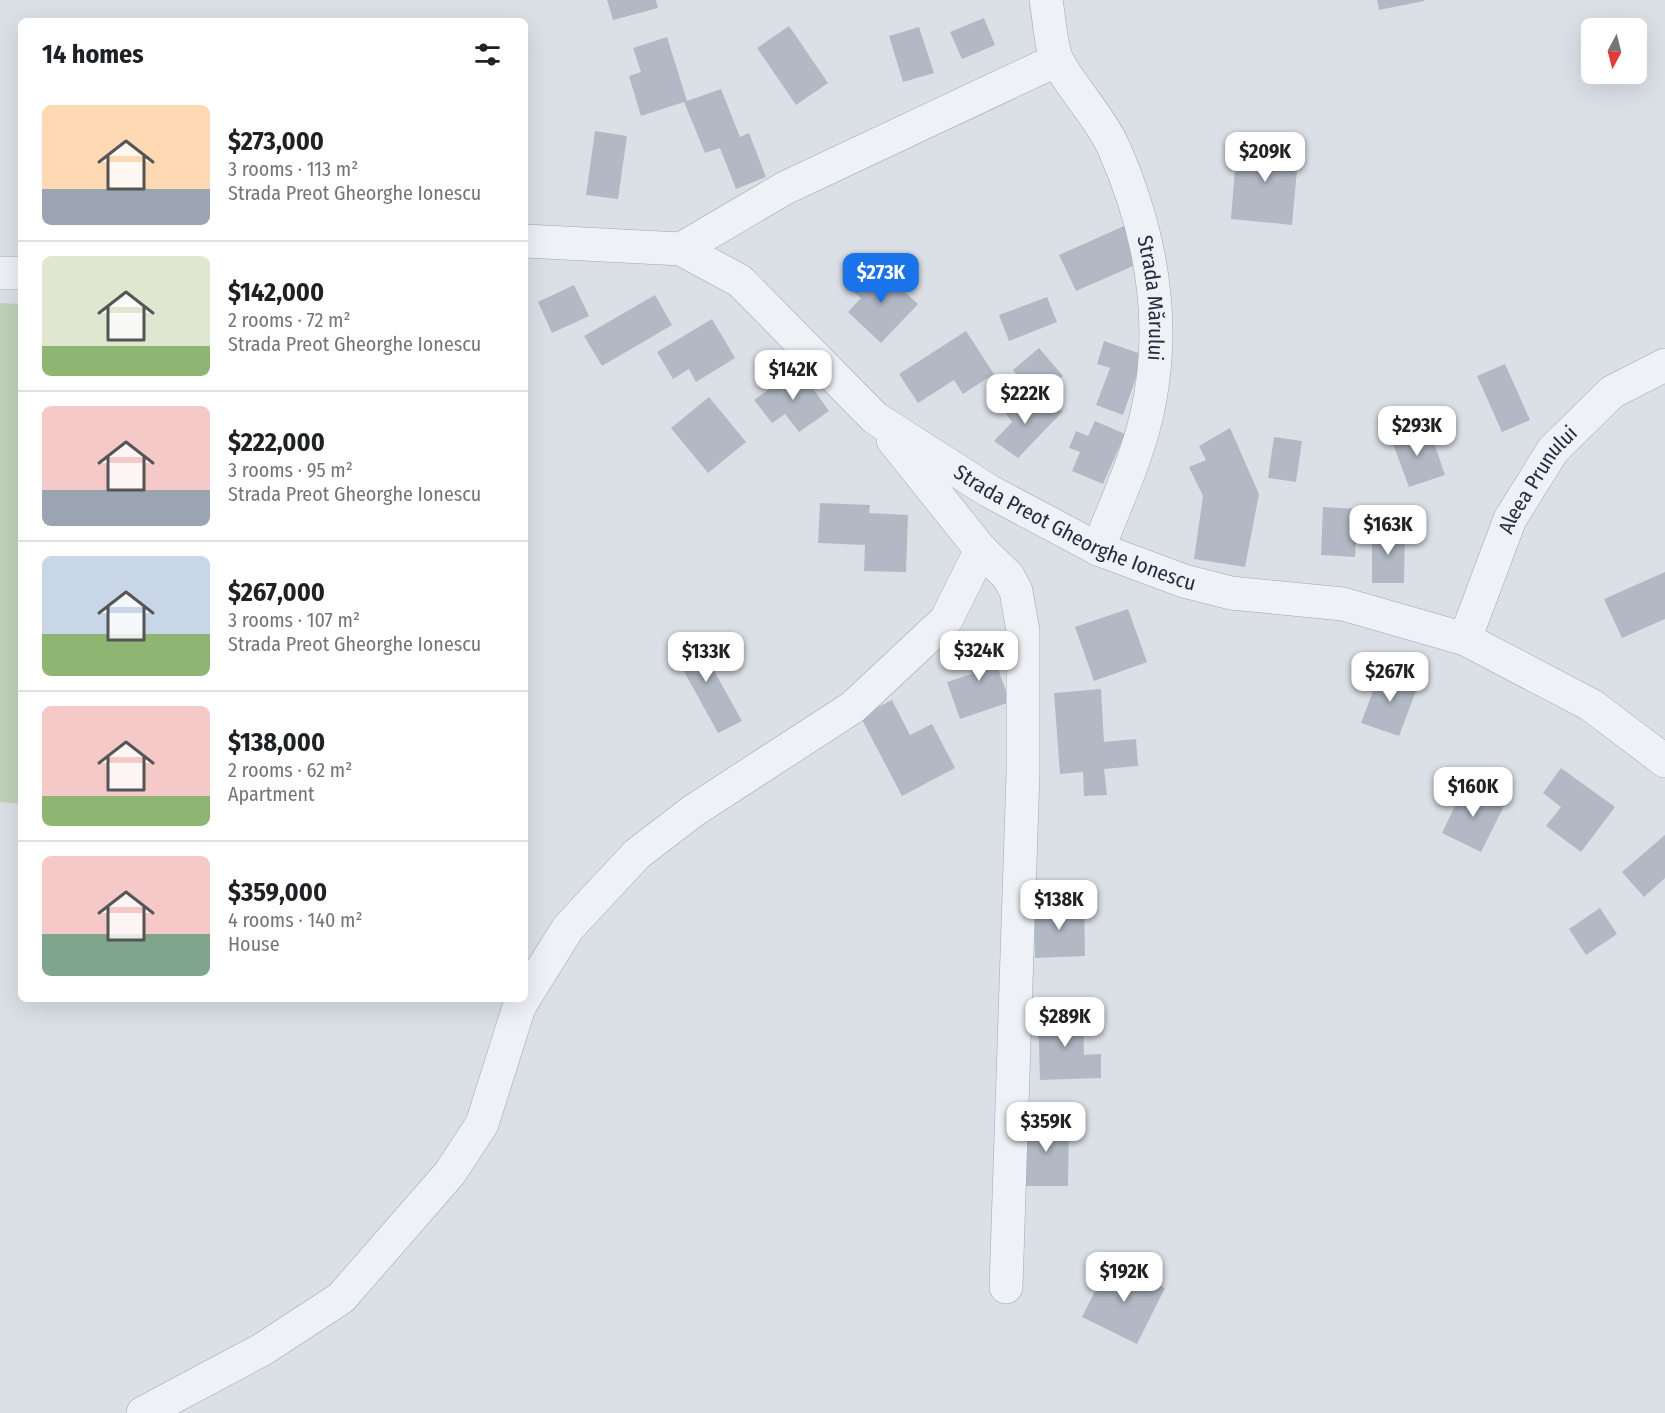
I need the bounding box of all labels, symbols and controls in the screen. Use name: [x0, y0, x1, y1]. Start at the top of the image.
north arrow: [1581, 18, 1647, 84]
map controls: [1581, 18, 1647, 84]
icon: filters: [471, 38, 504, 71]
text: 14 homes: [42, 39, 144, 70]
text: $273,000: [228, 126, 324, 157]
icon: home: [90, 129, 162, 201]
pin: $209K: [1223, 132, 1307, 183]
text: $209K: [1239, 139, 1291, 163]
text: 3 rooms · 113 m²: [228, 157, 358, 181]
text: Strada Preot Gheorghe Ionescu: [228, 181, 481, 205]
street label: Strada Mărului: [1131, 233, 1169, 362]
pin: $273K: [839, 253, 923, 304]
text: $273K: [857, 260, 905, 284]
text: $142,000: [228, 277, 324, 308]
icon: home: [90, 280, 162, 352]
text: 2 rooms · 72 m²: [228, 308, 350, 332]
text: Strada Preot Gheorghe Ionescu: [228, 332, 481, 356]
pin: $142K: [751, 350, 835, 401]
text: $142K: [769, 357, 817, 381]
pin: $222K: [983, 374, 1067, 425]
text: $222K: [1000, 381, 1050, 405]
pin: $293K: [1375, 406, 1459, 457]
text: $293K: [1392, 413, 1442, 437]
street label: Aleea Prunului: [1493, 420, 1583, 537]
text: $222,000: [228, 427, 325, 458]
icon: home: [90, 430, 162, 502]
text: 3 rooms · 95 m²: [228, 458, 353, 482]
street label: Strada Preot Gheorghe Ionescu: [949, 459, 1199, 596]
text: Strada Preot Gheorghe Ionescu: [228, 482, 481, 506]
pin: $163K: [1346, 505, 1430, 556]
text: $163K: [1363, 512, 1413, 536]
text: $267,000: [228, 577, 325, 608]
icon: home: [90, 580, 162, 652]
text: 3 rooms · 107 m²: [228, 608, 360, 632]
pin: $324K: [937, 631, 1021, 682]
text: Strada Preot Gheorghe Ionescu: [228, 632, 481, 656]
pin: $133K: [664, 632, 748, 683]
text: $324K: [954, 638, 1004, 662]
text: $133K: [682, 639, 730, 663]
pin: $267K: [1348, 652, 1432, 703]
text: $267K: [1365, 659, 1415, 683]
text: $138,000: [228, 727, 325, 758]
icon: home: [90, 730, 162, 802]
text: 2 rooms · 62 m²: [228, 758, 352, 782]
pin: $160K: [1431, 767, 1515, 818]
text: $160K: [1448, 774, 1498, 798]
text: Apartment: [228, 782, 315, 806]
text: $359,000: [228, 877, 327, 908]
icon: home: [90, 880, 162, 952]
pin: $138K: [1017, 880, 1101, 931]
text: $138K: [1034, 887, 1084, 911]
text: 4 rooms · 140 m²: [228, 908, 363, 932]
text: House: [228, 932, 280, 956]
pin: $289K: [1023, 997, 1107, 1048]
text: $289K: [1039, 1004, 1091, 1028]
pin: $359K: [1004, 1102, 1088, 1153]
text: $359K: [1021, 1109, 1071, 1133]
pin: $192K: [1082, 1252, 1166, 1303]
text: $192K: [1100, 1259, 1148, 1283]

